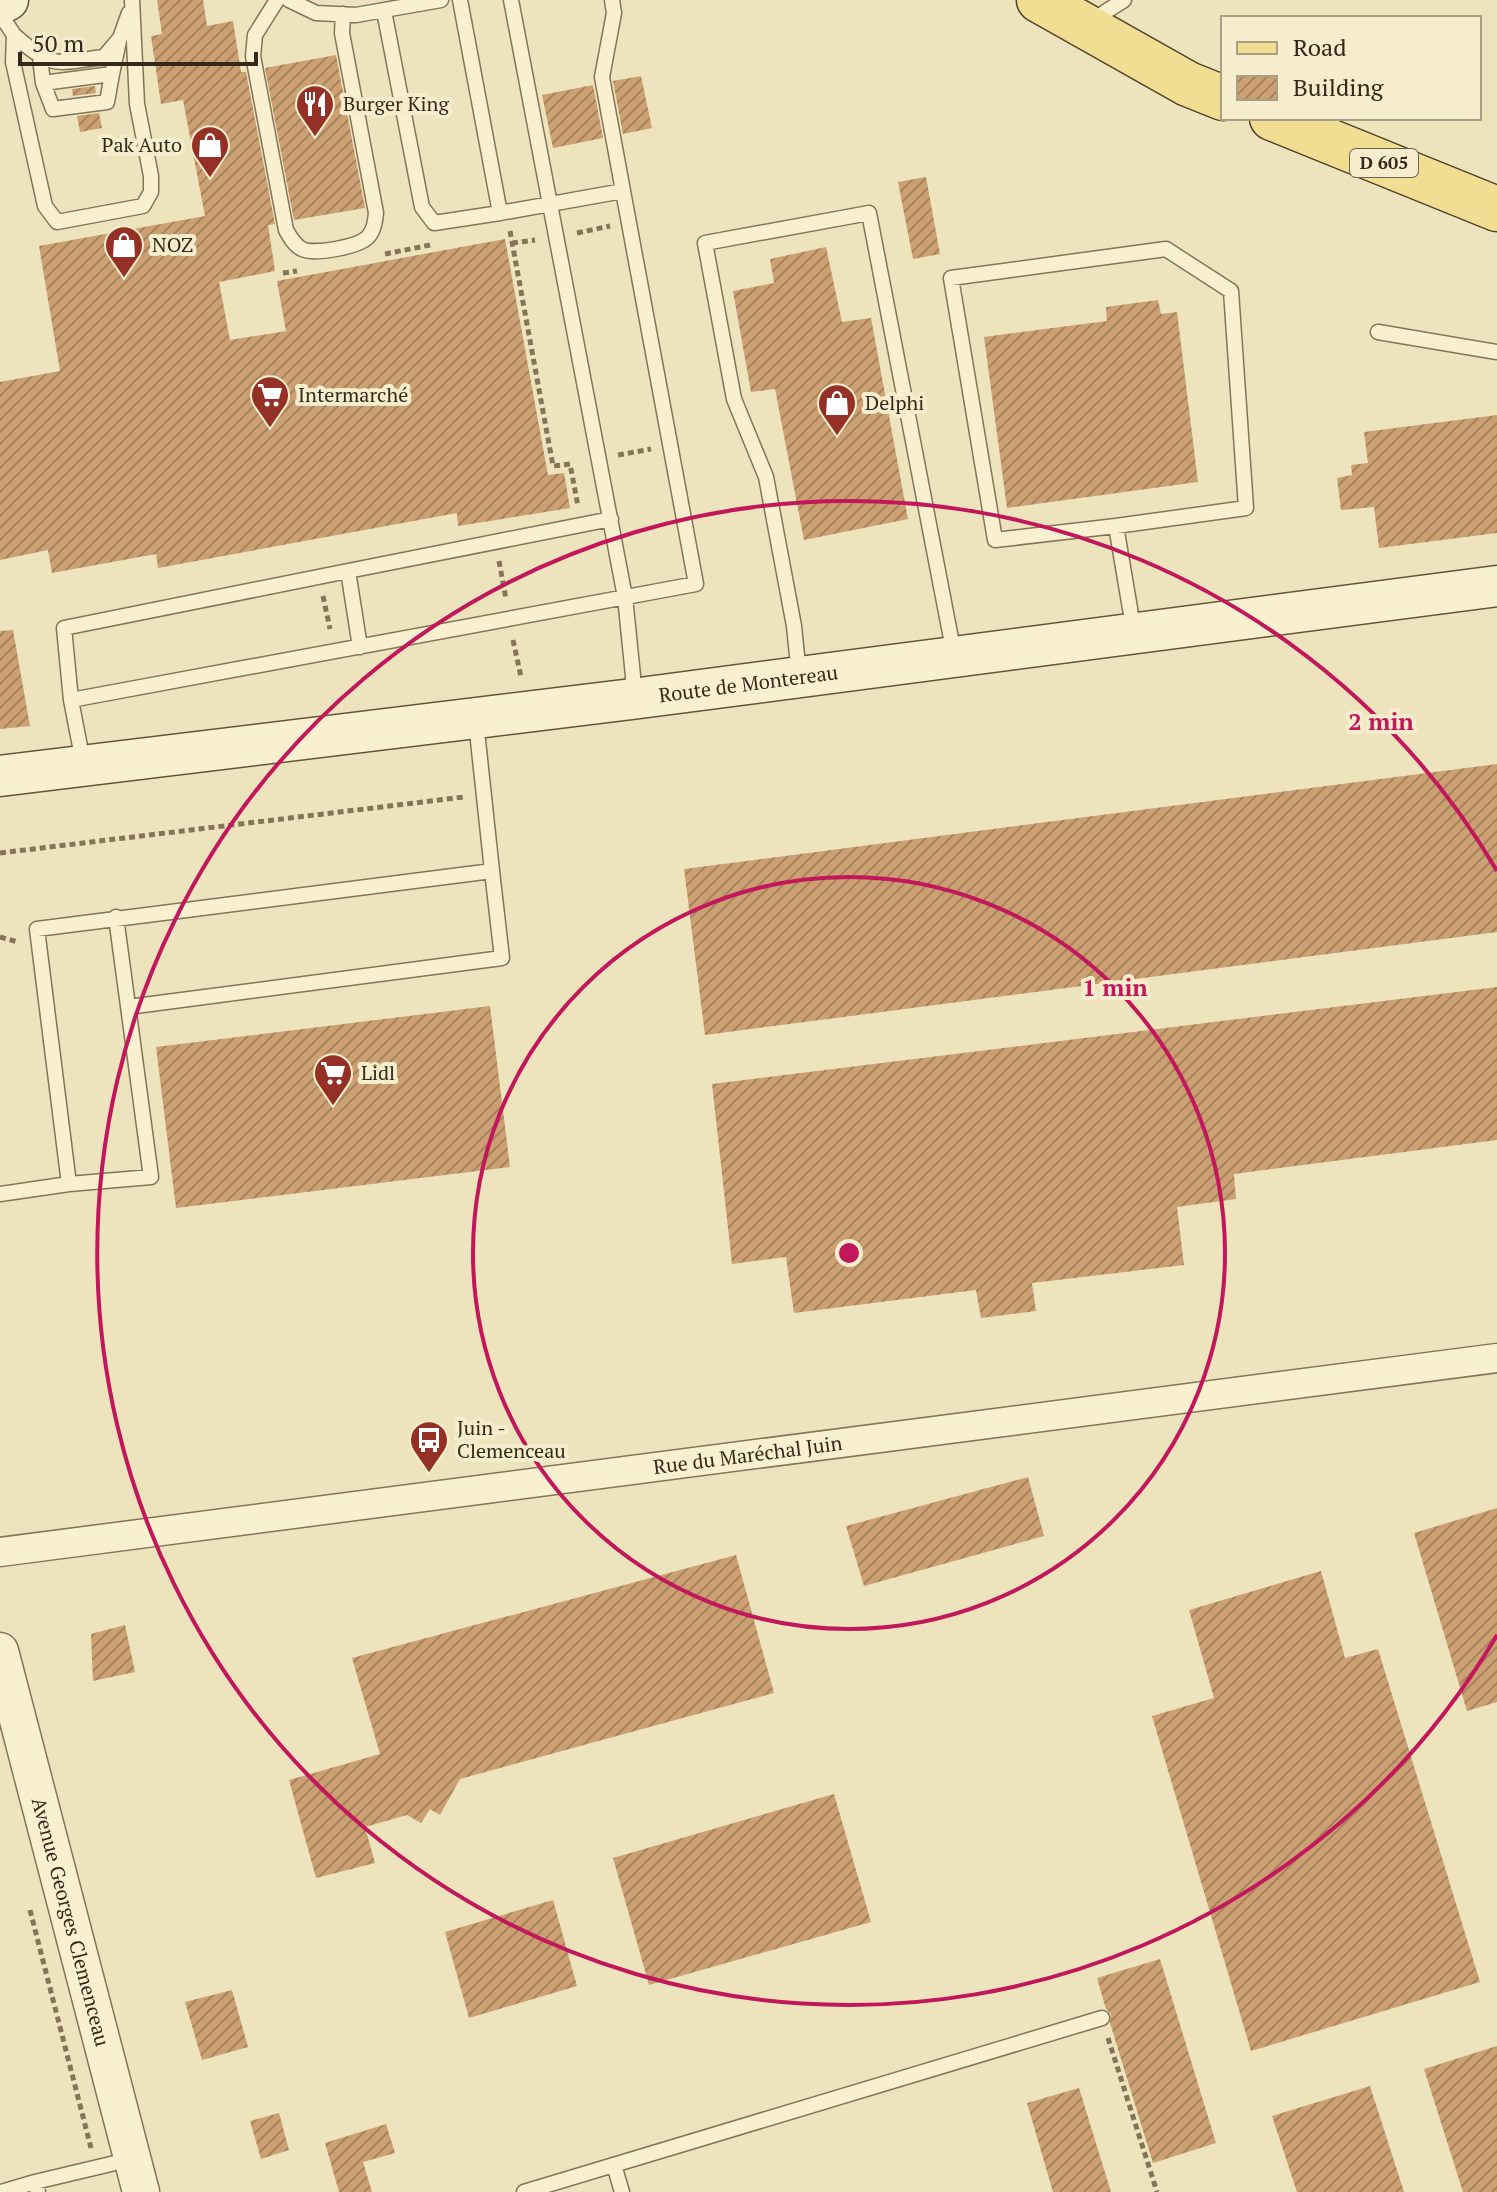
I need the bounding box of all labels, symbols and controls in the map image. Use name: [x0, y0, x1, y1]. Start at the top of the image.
scale bar: [20, 16, 256, 66]
legend: [1221, 16, 1481, 120]
text: 50 m: [32, 27, 84, 59]
text: Road: [1293, 31, 1347, 63]
text: Building: [1293, 71, 1384, 103]
restaurant icon: Burger King: [294, 83, 336, 138]
place label: Burger King: [343, 90, 449, 117]
shop icon: Pak Auto: [189, 124, 231, 179]
place label: Pak Auto: [102, 131, 182, 158]
road number: D 605: [1350, 149, 1418, 177]
shop icon: NOZ: [103, 224, 145, 279]
place label: NOZ: [152, 231, 193, 258]
supermarket icon: Intermarché: [249, 374, 291, 429]
place label: Intermarché: [298, 381, 408, 408]
shop icon: Delphi: [816, 382, 858, 437]
place label: Delphi: [865, 389, 924, 416]
street label: Route de Montereau: [657, 658, 839, 708]
text: 2 min: [1348, 705, 1414, 737]
text: 1 min: [1082, 971, 1148, 1003]
supermarket icon: Lidl: [312, 1052, 354, 1107]
place label: Lidl: [361, 1059, 395, 1086]
centre of rings: [835, 1239, 863, 1267]
place label: Juin - Clemenceau: [457, 1414, 566, 1464]
bus stop icon: Juin - Clemenceau: [408, 1419, 450, 1474]
street label: Rue du Maréchal Juin: [652, 1429, 844, 1480]
street label: Avenue Georges Clemenceau: [26, 1795, 116, 2049]

